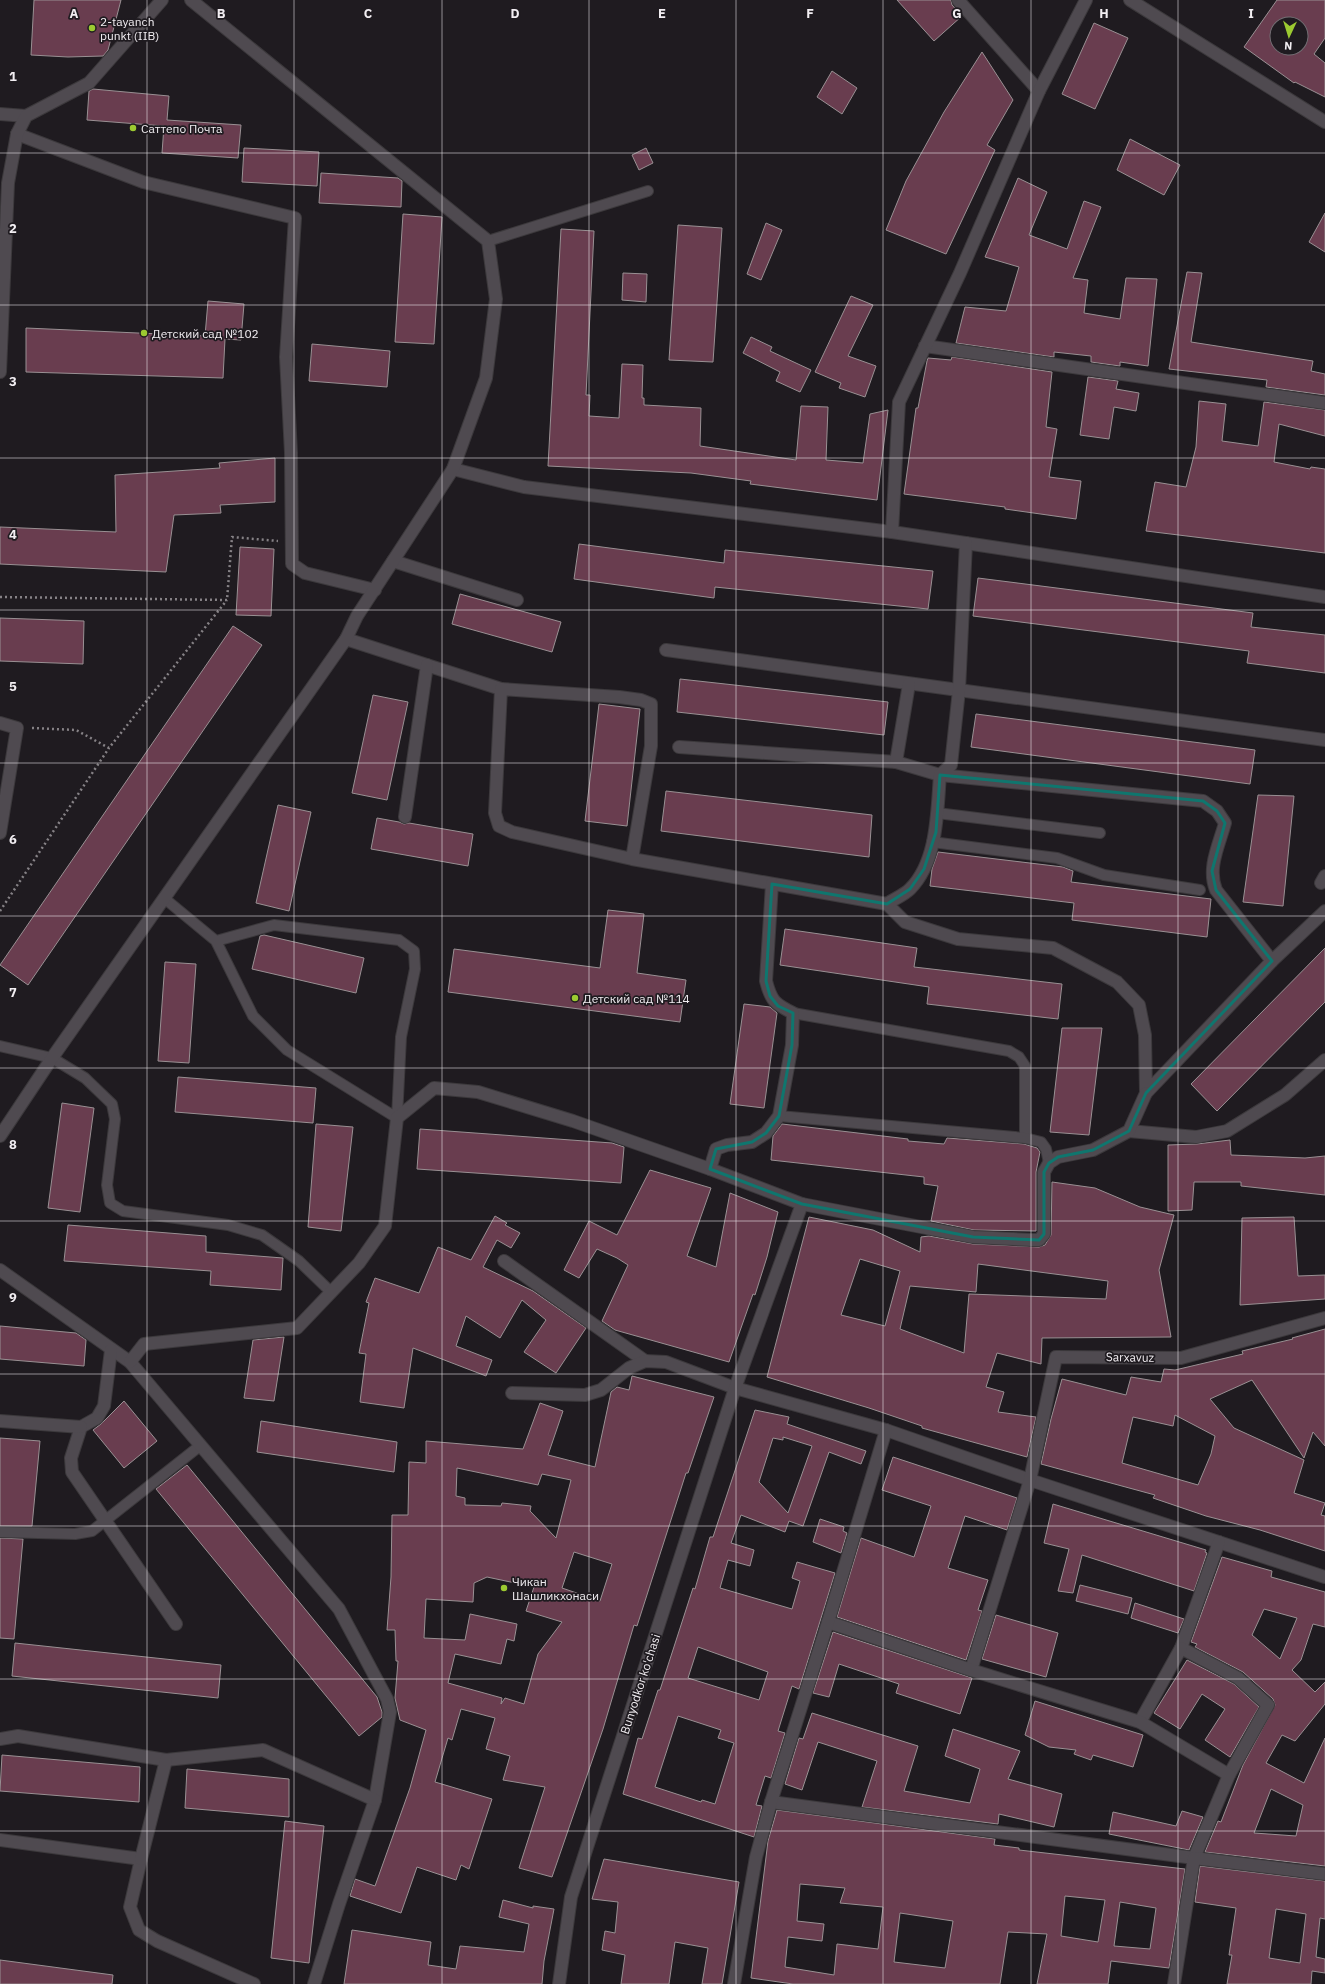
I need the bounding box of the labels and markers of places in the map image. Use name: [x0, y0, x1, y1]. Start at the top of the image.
place label: 2-tayanch punkt (IIB): [100, 14, 159, 43]
marker: 2-tayanch punkt (IIB): [87, 23, 97, 33]
place label: Саттепо Почта: [141, 121, 223, 136]
marker: Саттепо Почта: [128, 123, 138, 133]
place label: Детский сад №102: [152, 326, 259, 341]
marker: Детский сад №102: [139, 328, 149, 338]
place label: Детский сад №114: [583, 991, 690, 1006]
marker: Детский сад №114: [570, 993, 580, 1003]
place label: Чикан Шашликхонаси: [512, 1574, 599, 1603]
marker: Чикан Шашликхонаси: [499, 1583, 509, 1593]

